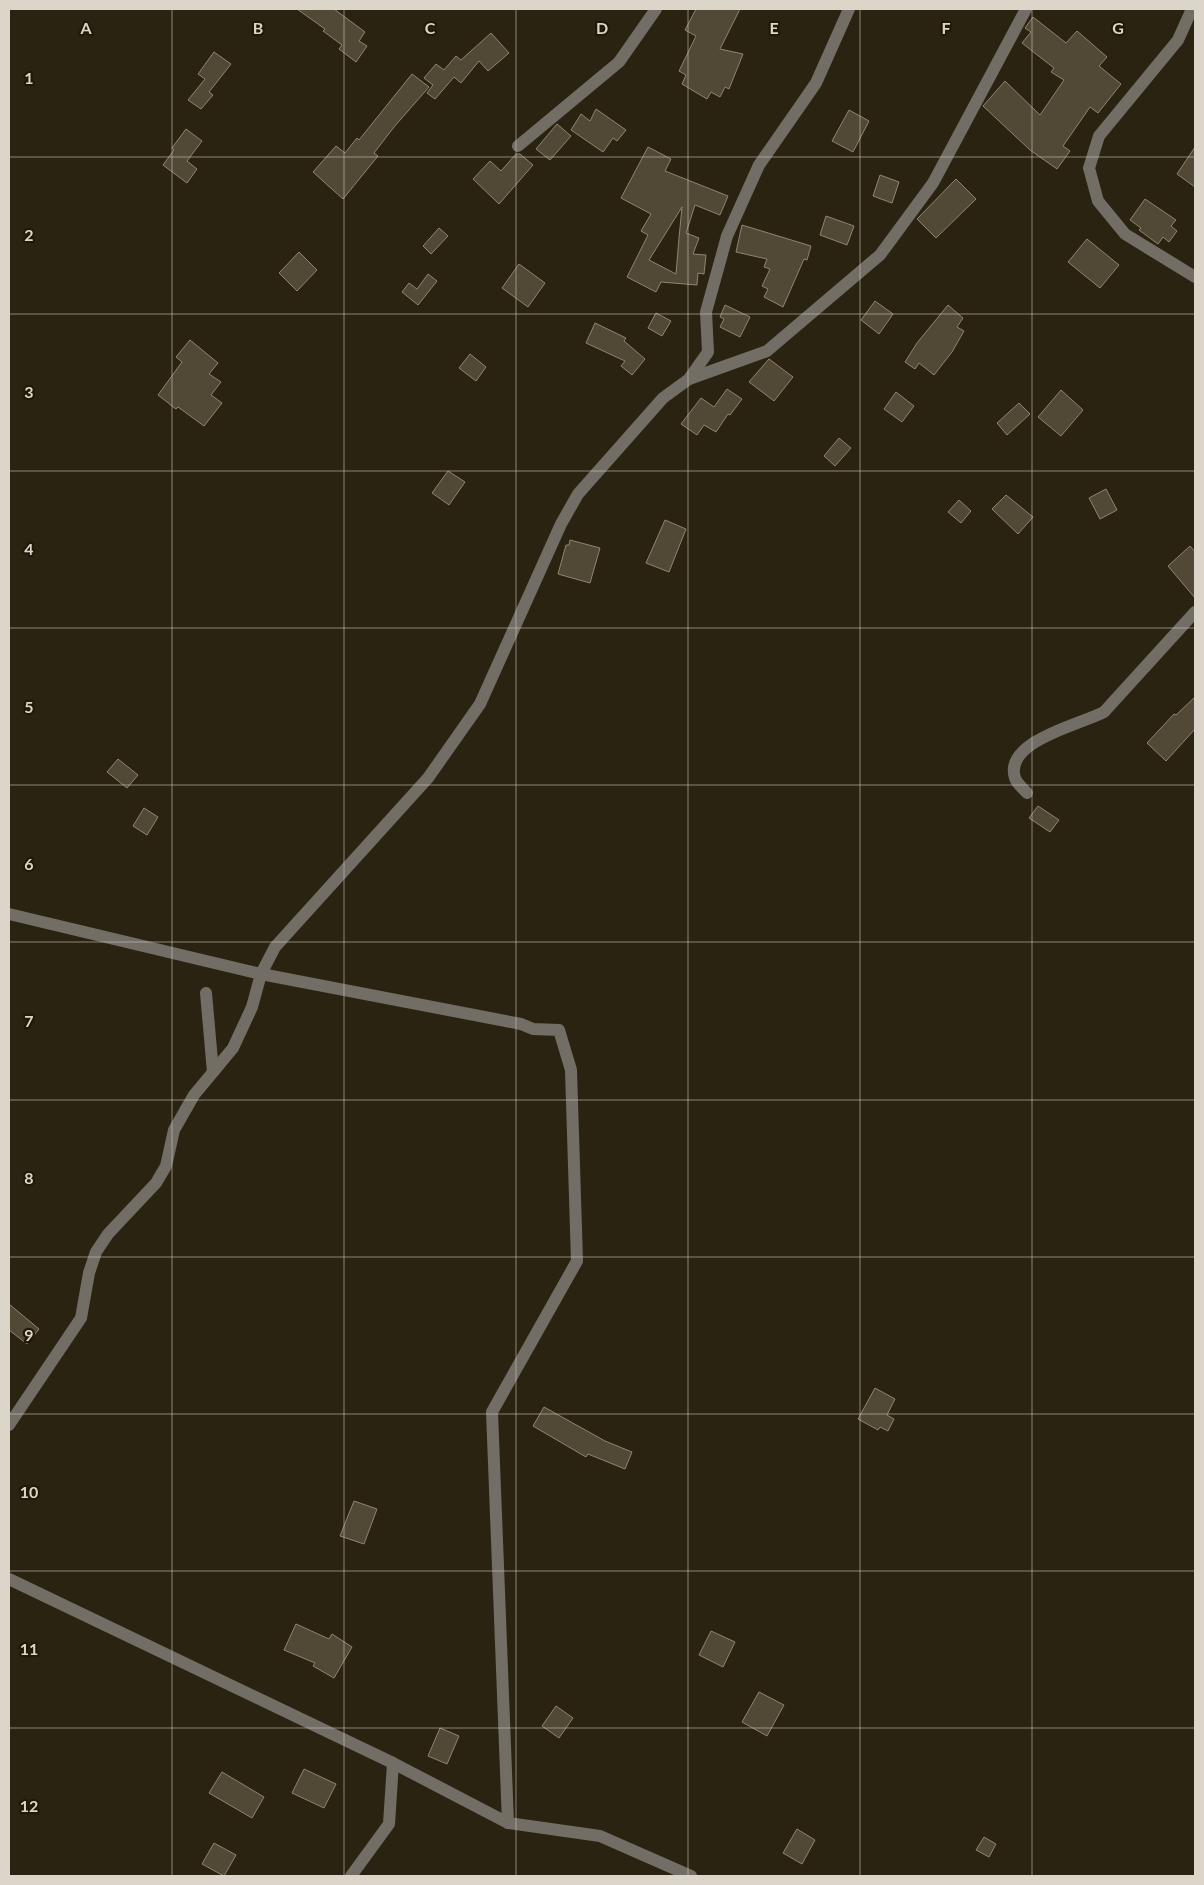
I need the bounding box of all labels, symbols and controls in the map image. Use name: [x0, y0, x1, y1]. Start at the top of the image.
text: A: [79, 18, 92, 37]
text: B: [253, 18, 263, 37]
text: C: [425, 18, 436, 37]
text: D: [596, 18, 608, 37]
text: E: [769, 18, 779, 37]
text: F: [941, 18, 951, 37]
text: G: [1112, 18, 1124, 37]
text: 1: [24, 68, 34, 87]
text: 2: [24, 225, 34, 244]
text: 3: [24, 382, 34, 401]
text: 4: [24, 539, 34, 558]
text: 5: [24, 697, 34, 716]
text: 6: [24, 854, 34, 873]
text: 7: [24, 1011, 34, 1030]
text: 8: [24, 1168, 34, 1187]
text: 9: [24, 1325, 34, 1344]
text: 10: [20, 1482, 38, 1501]
text: 11: [20, 1639, 38, 1658]
text: 12: [20, 1796, 38, 1815]

